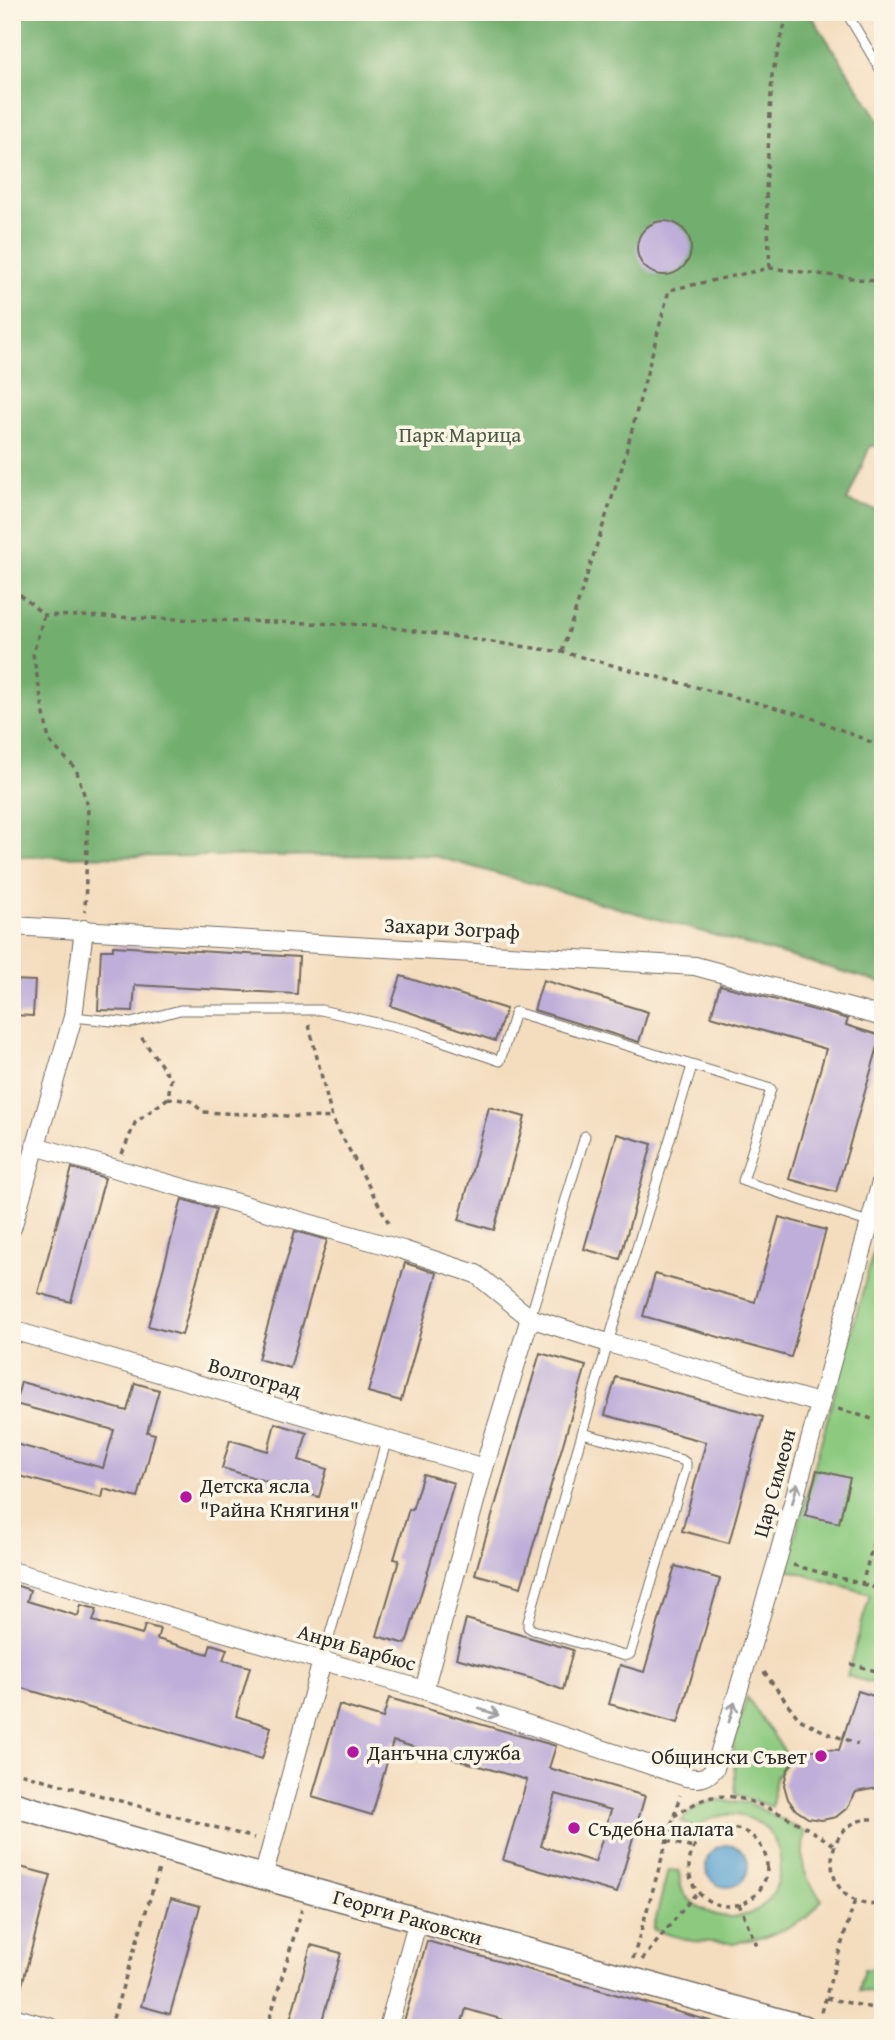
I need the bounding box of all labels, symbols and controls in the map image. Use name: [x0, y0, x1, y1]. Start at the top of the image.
park label: Парк Марица: [399, 419, 521, 450]
street label: Захари Зограф: [383, 909, 521, 947]
street label: Волгоград: [205, 1349, 306, 1405]
street label: Цар Симеон: [745, 1425, 803, 1541]
place label: Детска ясла "Райна Княгиня": [199, 1470, 359, 1525]
one-way arrow: [789, 1482, 802, 1505]
marker: Детска ясла "Райна Княгиня": [178, 1489, 194, 1505]
street label: Анри Барбюс: [294, 1615, 420, 1679]
one-way arrow: [727, 1701, 740, 1723]
one-way arrow: [477, 1707, 499, 1719]
place label: Данъчна служба: [366, 1737, 521, 1768]
place label: Общински Съвет: [651, 1741, 807, 1772]
marker: Данъчна служба: [345, 1744, 361, 1760]
marker: Общински Съвет: [813, 1748, 829, 1764]
place label: Съдебна палата: [588, 1813, 734, 1844]
marker: Съдебна палата: [566, 1820, 582, 1836]
street label: Георги Раковски: [330, 1881, 486, 1953]

